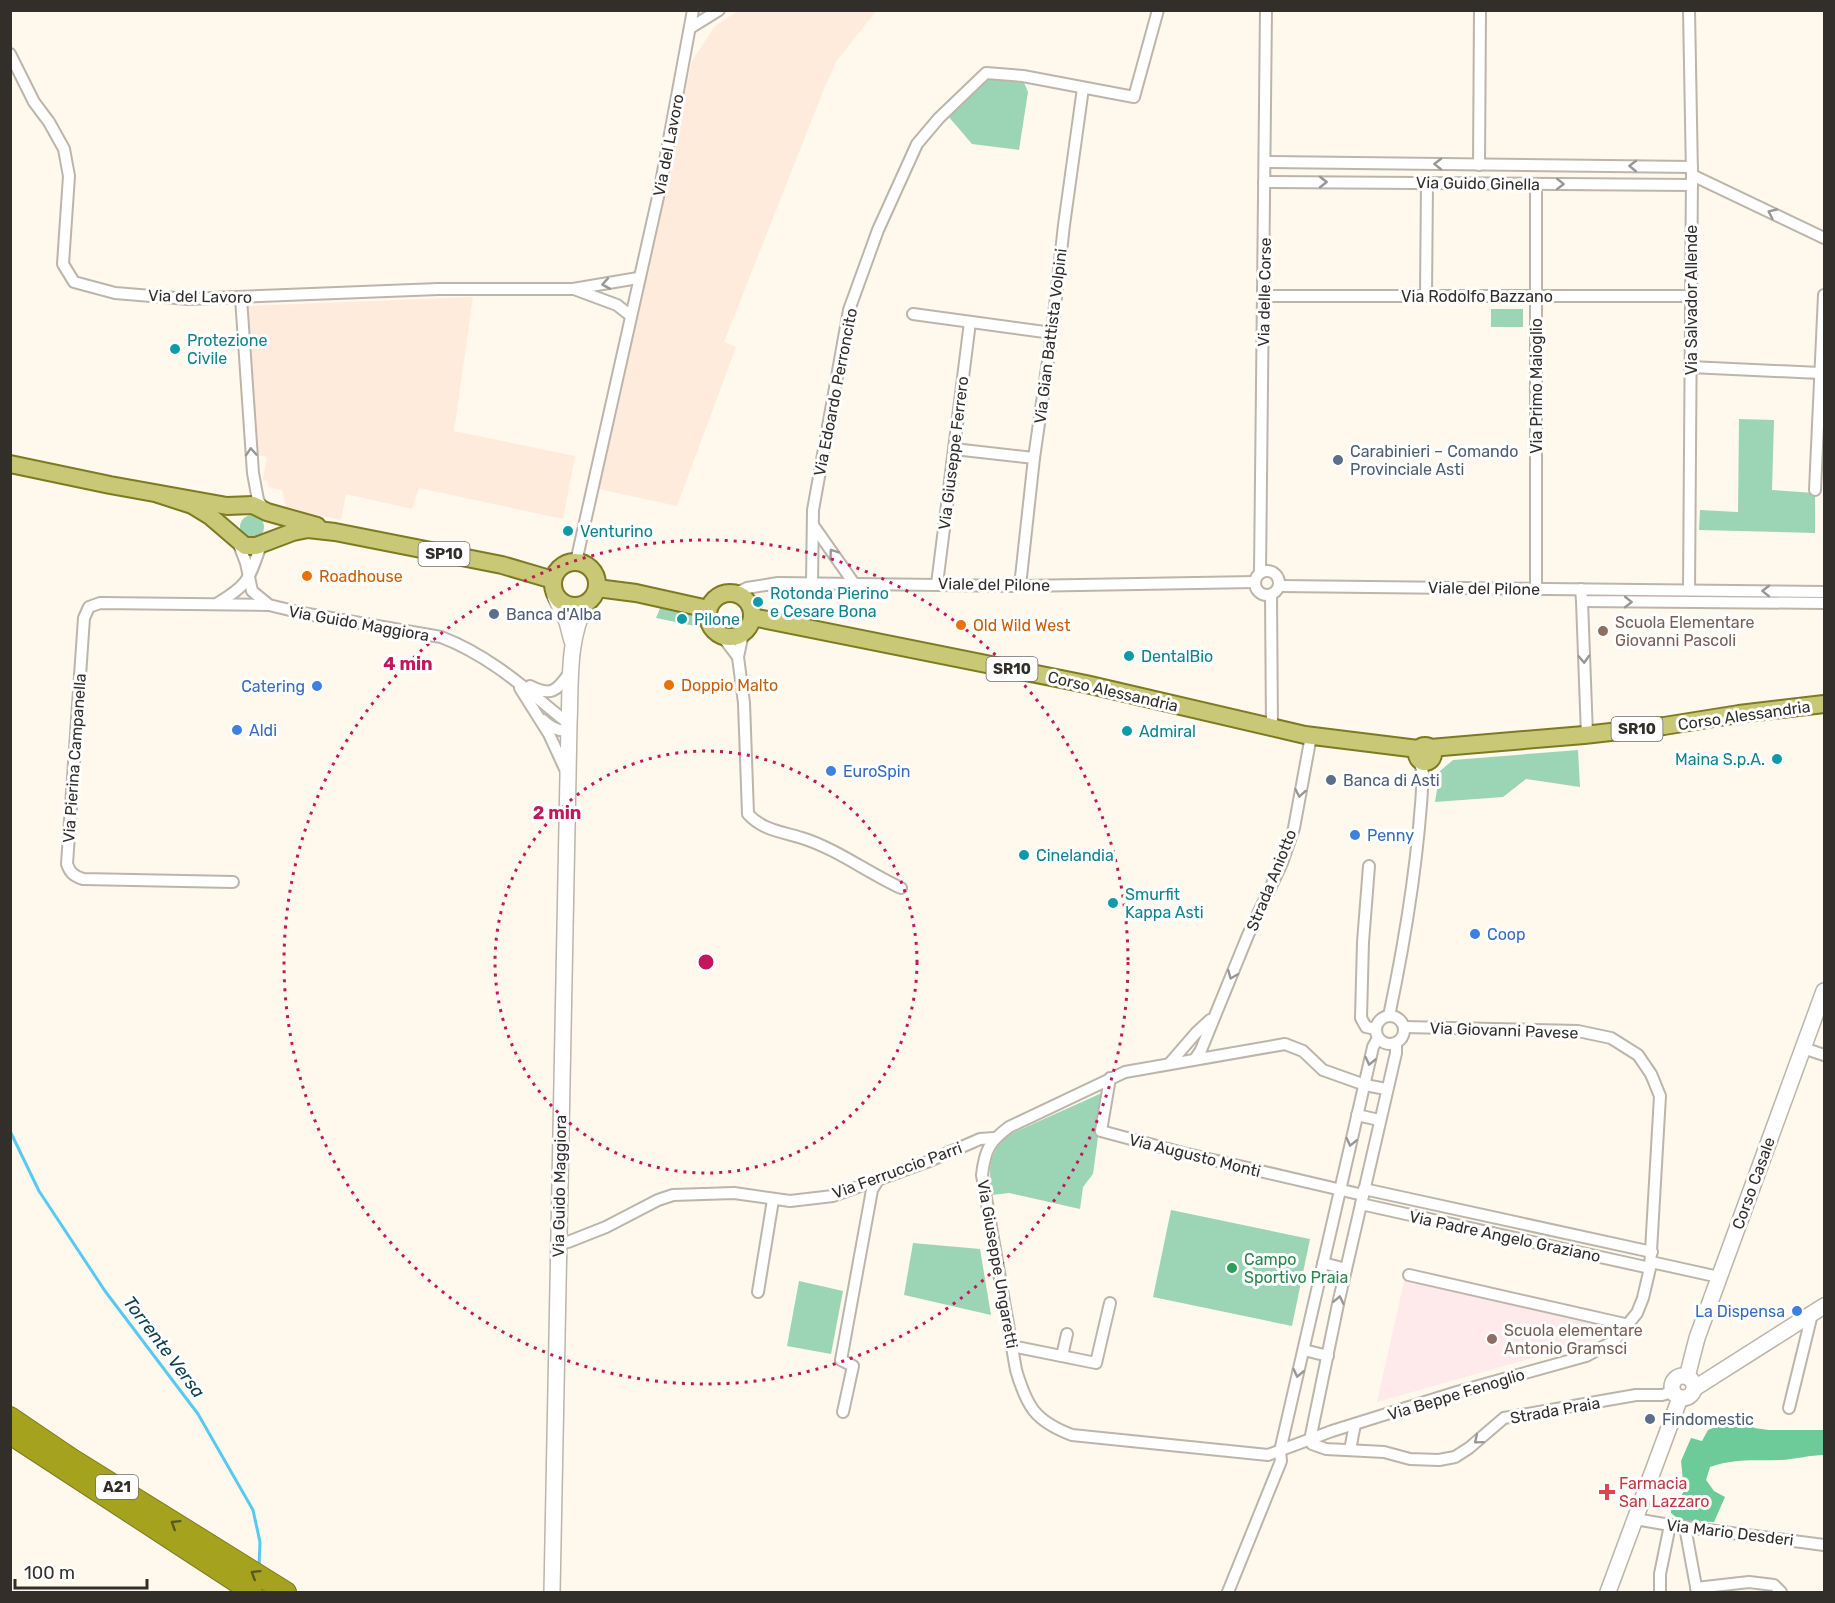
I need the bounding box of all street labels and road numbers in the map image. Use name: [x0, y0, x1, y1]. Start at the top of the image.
street label: Via del Lavoro: [649, 92, 688, 198]
street label: Via Guido Ginella: [1416, 173, 1540, 194]
street label: Via Salvador Allende: [1682, 225, 1701, 375]
street label: Via delle Corse: [1254, 237, 1275, 347]
street label: Via Gian Battista Volpini: [1030, 247, 1071, 425]
street label: Via del Lavoro: [148, 286, 252, 307]
street label: Via Rodolfo Bazzano: [1401, 287, 1553, 306]
street label: Via Edoardo Perroncito: [810, 306, 861, 478]
street label: Via Primo Maioglio: [1527, 318, 1546, 454]
street label: Via Giuseppe Ferrero: [935, 375, 972, 531]
road number: SP10: [418, 542, 470, 566]
street label: Viale del Pilone: [938, 574, 1050, 595]
street label: Viale del Pilone: [1428, 578, 1540, 599]
street label: Via Guido Maggiora: [287, 602, 431, 645]
road number: SR10: [986, 657, 1038, 681]
street label: Corso Alessandria: [1046, 667, 1180, 716]
street label: Via Pierina Campanella: [59, 673, 90, 843]
street label: Corso Alessandria: [1677, 697, 1811, 734]
road number: SR10: [1612, 717, 1662, 741]
street label: Strada Aniotto: [1242, 827, 1300, 934]
street label: Via Giovanni Pavese: [1429, 1018, 1579, 1043]
street label: Via Guido Maggiora: [549, 1115, 570, 1257]
street label: Via Augusto Monti: [1127, 1130, 1263, 1181]
street label: Corso Casale: [1728, 1135, 1779, 1232]
street label: Via Ferruccio Parri: [830, 1138, 965, 1203]
street label: Via Giuseppe Ungaretti: [973, 1178, 1022, 1350]
street label: Via Padre Angelo Graziano: [1407, 1207, 1602, 1266]
street label: Via Beppe Fenoglio: [1385, 1365, 1527, 1424]
street label: Strada Praia: [1509, 1393, 1602, 1428]
road number: A21: [96, 1475, 138, 1499]
street label: Via Mario Desderi: [1665, 1515, 1795, 1550]

